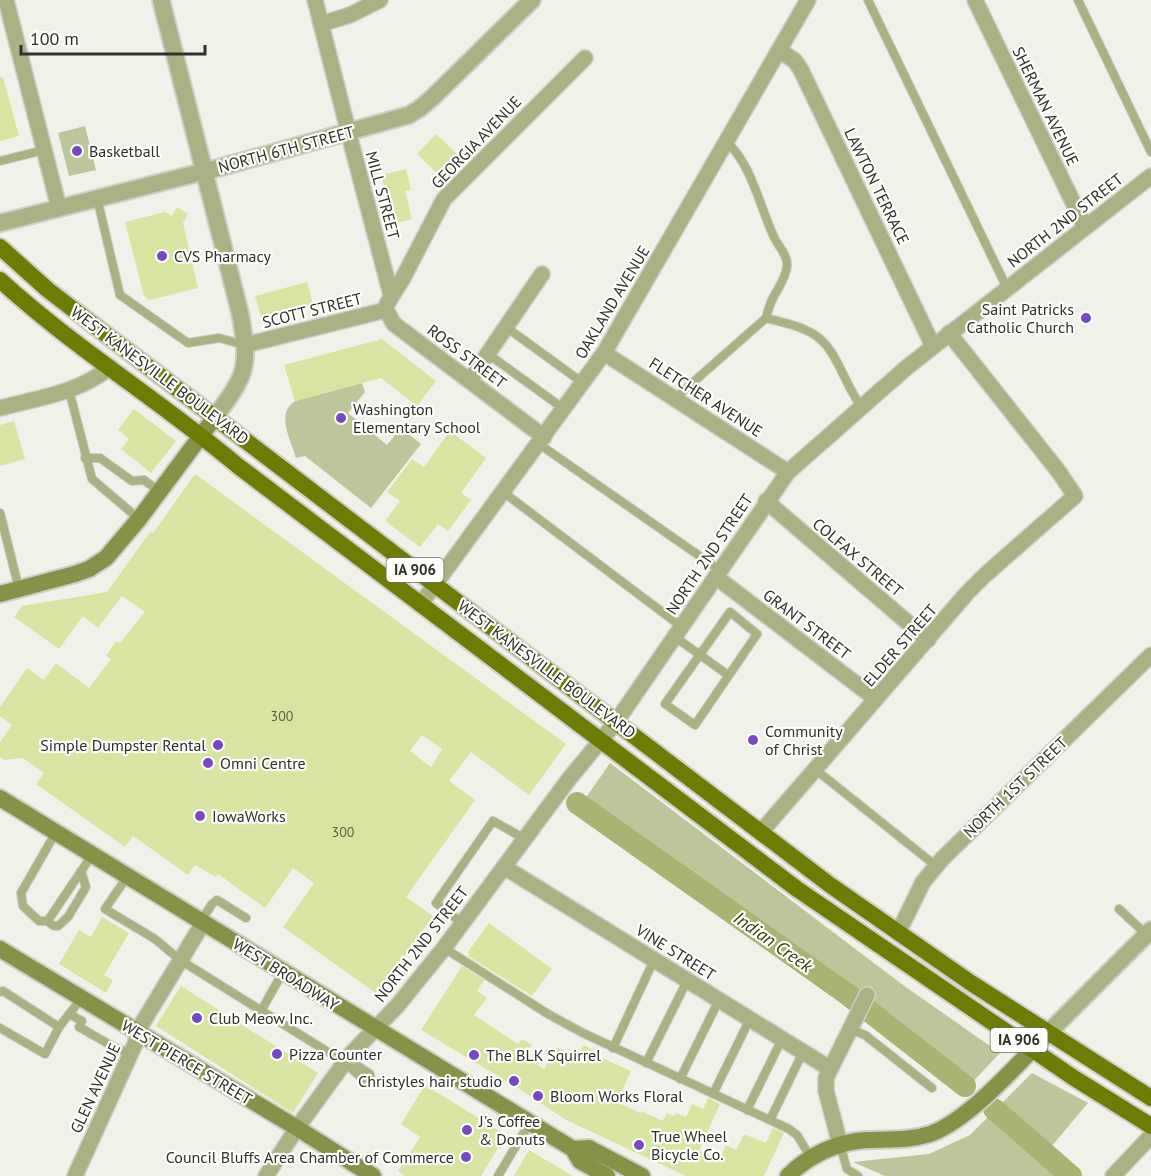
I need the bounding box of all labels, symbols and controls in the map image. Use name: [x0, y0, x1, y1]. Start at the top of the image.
scale bar: [21, 18, 206, 56]
text: 100 m: [30, 27, 79, 50]
street label: SHERMAN AVENUE: [1009, 43, 1083, 169]
street label: GEORGIA AVENUE: [427, 91, 525, 193]
street label: NORTH 6TH STREET: [216, 121, 356, 177]
street label: LAWTON TERRACE: [840, 125, 914, 247]
place label: Basketball: [89, 141, 160, 161]
marker: Basketball: [70, 144, 84, 158]
street label: MILL STREET: [362, 149, 404, 241]
street label: NORTH 2ND STREET: [1003, 169, 1127, 271]
street label: OAKLAND AVENUE: [570, 242, 654, 362]
place label: CVS Pharmacy: [174, 246, 272, 266]
marker: CVS Pharmacy: [155, 249, 169, 263]
street label: SCOTT STREET: [260, 288, 364, 332]
place label: Saint Patricks Catholic Church: [966, 299, 1074, 337]
street label: WEST KANESVILLE BOULEVARD: [67, 301, 253, 449]
marker: Saint Patricks Catholic Church: [1079, 311, 1093, 325]
street label: ROSS STREET: [423, 320, 511, 392]
street label: FLETCHER AVENUE: [646, 353, 766, 441]
place label: Washington Elementary School: [353, 399, 481, 437]
marker: Washington Elementary School: [334, 411, 348, 425]
street label: NORTH 2ND STREET: [661, 490, 757, 618]
street label: COLFAX STREET: [809, 513, 907, 601]
road number: IA 906: [386, 558, 444, 582]
street label: GRANT STREET: [759, 585, 855, 663]
street label: WEST KANESVILLE BOULEVARD: [454, 595, 640, 743]
street label: ELDER STREET: [859, 600, 941, 690]
house number: 300: [271, 707, 294, 725]
place label: Community of Christ: [765, 721, 843, 759]
street label: NORTH 1ST STREET: [959, 732, 1071, 842]
marker: Community of Christ: [746, 733, 760, 747]
place label: Simple Dumpster Rental: [40, 735, 206, 755]
marker: Simple Dumpster Rental: [211, 738, 225, 752]
place label: Omni Centre: [220, 753, 306, 773]
marker: Omni Centre: [201, 756, 215, 770]
place label: IowaWorks: [212, 806, 286, 826]
marker: IowaWorks: [193, 809, 207, 823]
house number: 300: [332, 823, 355, 841]
street label: NORTH 2ND STREET: [370, 882, 472, 1006]
water label: Indian Creek: [729, 906, 818, 978]
street label: VINE STREET: [632, 919, 720, 984]
street label: WEST BROADWAY: [229, 933, 343, 1015]
place label: Club Meow Inc.: [209, 1008, 313, 1028]
marker: Club Meow Inc.: [190, 1011, 204, 1025]
street label: WEST PIERCE STREET: [118, 1015, 256, 1109]
road number: IA 906: [990, 1028, 1048, 1052]
street label: GLEN AVENUE: [65, 1040, 125, 1136]
place label: Pizza Counter: [289, 1044, 383, 1064]
place label: The BLK Squirrel: [486, 1045, 601, 1065]
marker: Pizza Counter: [270, 1047, 284, 1061]
marker: The BLK Squirrel: [467, 1048, 481, 1062]
place label: Christyles hair studio: [358, 1071, 502, 1091]
marker: Christyles hair studio: [507, 1074, 521, 1088]
place label: Bloom Works Floral: [550, 1086, 683, 1106]
marker: Bloom Works Floral: [531, 1089, 545, 1103]
place label: J's Coffee & Donuts: [478, 1111, 545, 1149]
marker: J's Coffee & Donuts: [460, 1123, 474, 1137]
place label: True Wheel Bicycle Co.: [651, 1126, 727, 1164]
marker: True Wheel Bicycle Co.: [632, 1138, 646, 1152]
place label: Council Bluffs Area Chamber of Commerce: [166, 1147, 454, 1167]
marker: Council Bluffs Area Chamber of Commerce: [459, 1150, 473, 1164]

